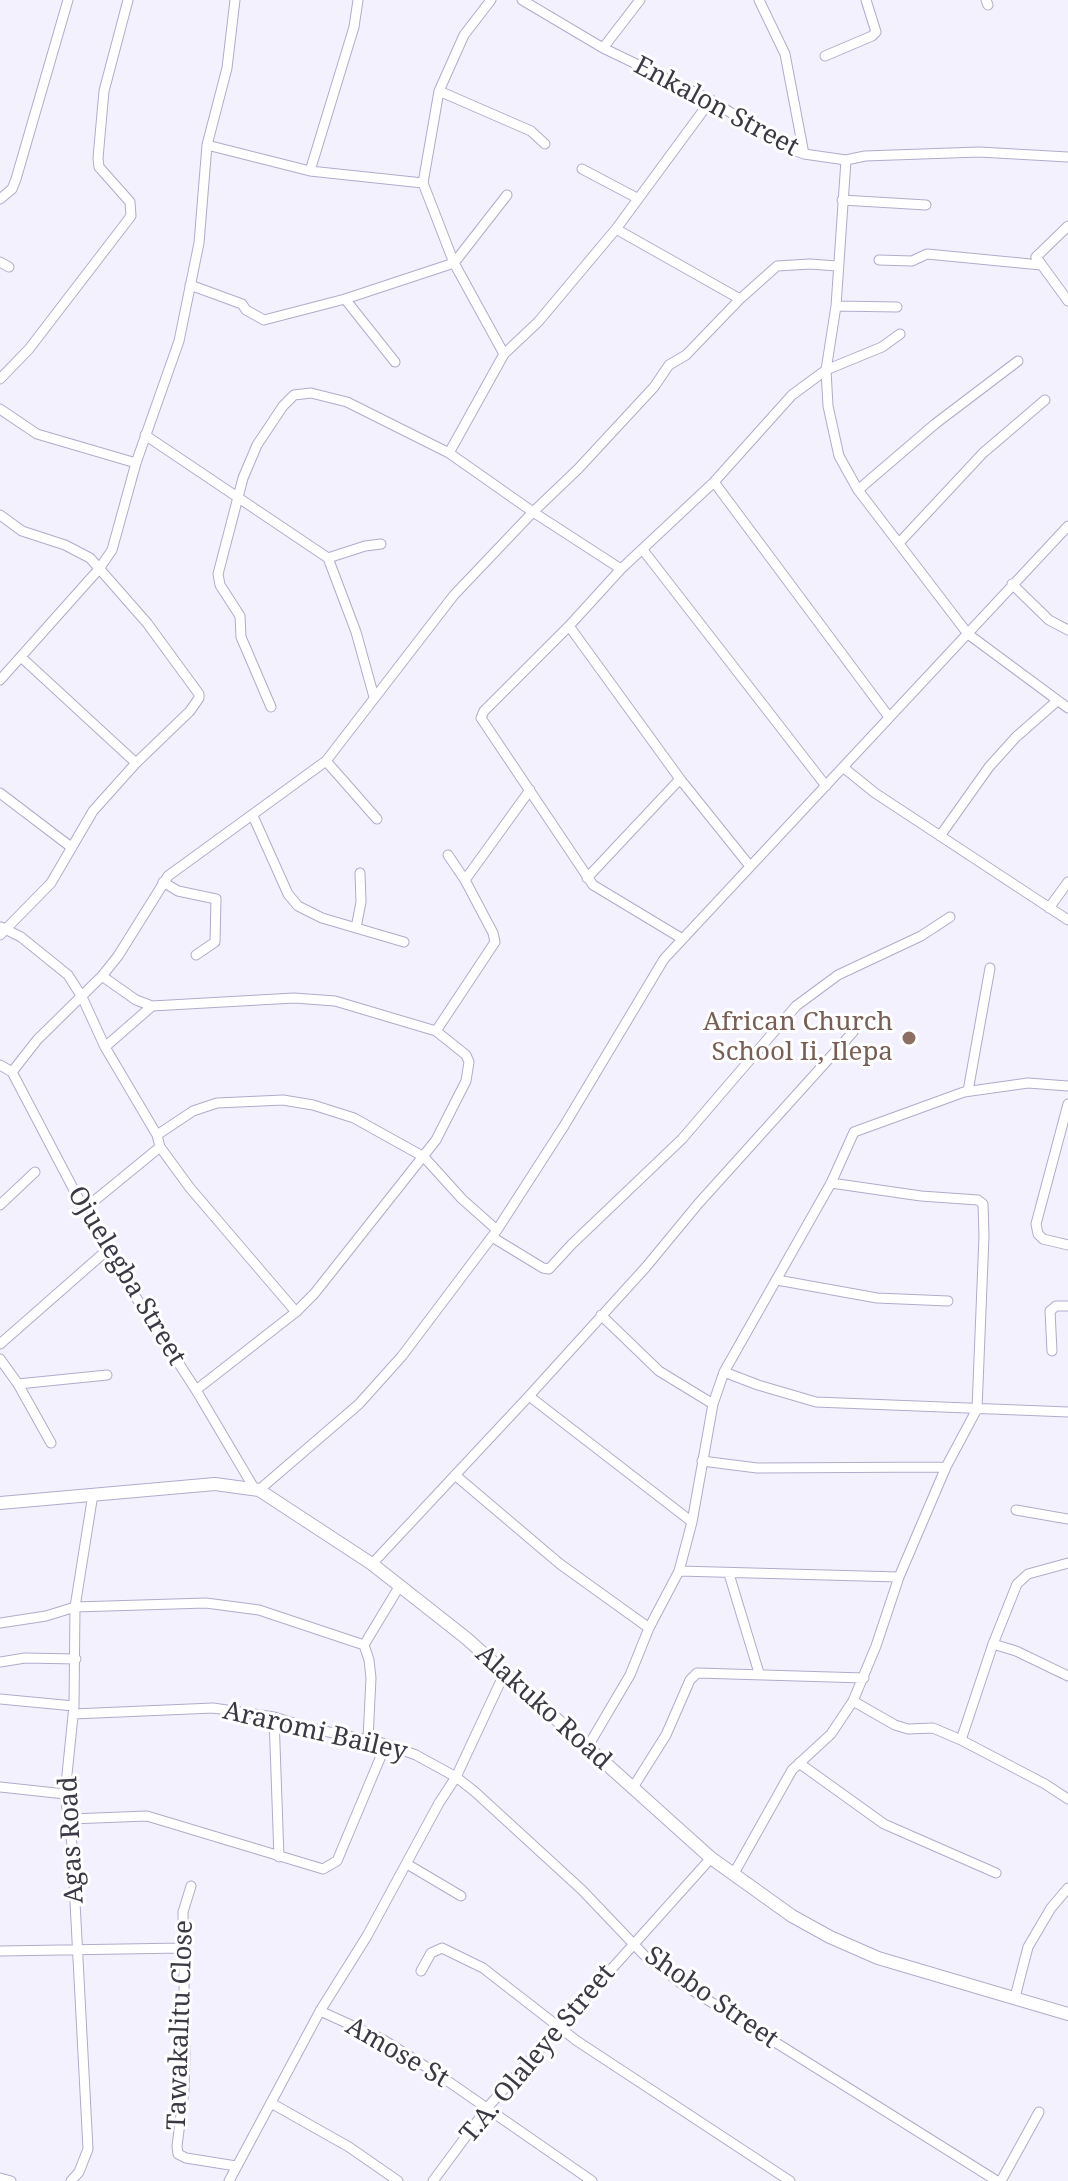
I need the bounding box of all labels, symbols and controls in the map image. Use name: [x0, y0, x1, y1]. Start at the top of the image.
street label: Enkalon Street: [628, 51, 804, 163]
place label: African Church School Ii, Ilepa: [703, 1007, 893, 1068]
marker: African Church School Ii, Ilepa: [900, 1029, 918, 1047]
street label: Ojuelegba Street: [60, 1181, 192, 1371]
street label: Alakuko Road: [469, 1639, 617, 1777]
street label: Araromi Bailey: [220, 1696, 410, 1768]
street label: Agas Road: [53, 1775, 91, 1905]
street label: Tawakalitu Close: [162, 1919, 200, 2131]
street label: Shobo Street: [638, 1941, 784, 2055]
street label: T.A. Olaleye Street: [454, 1958, 622, 2150]
street label: Amose St: [340, 2011, 454, 2095]

